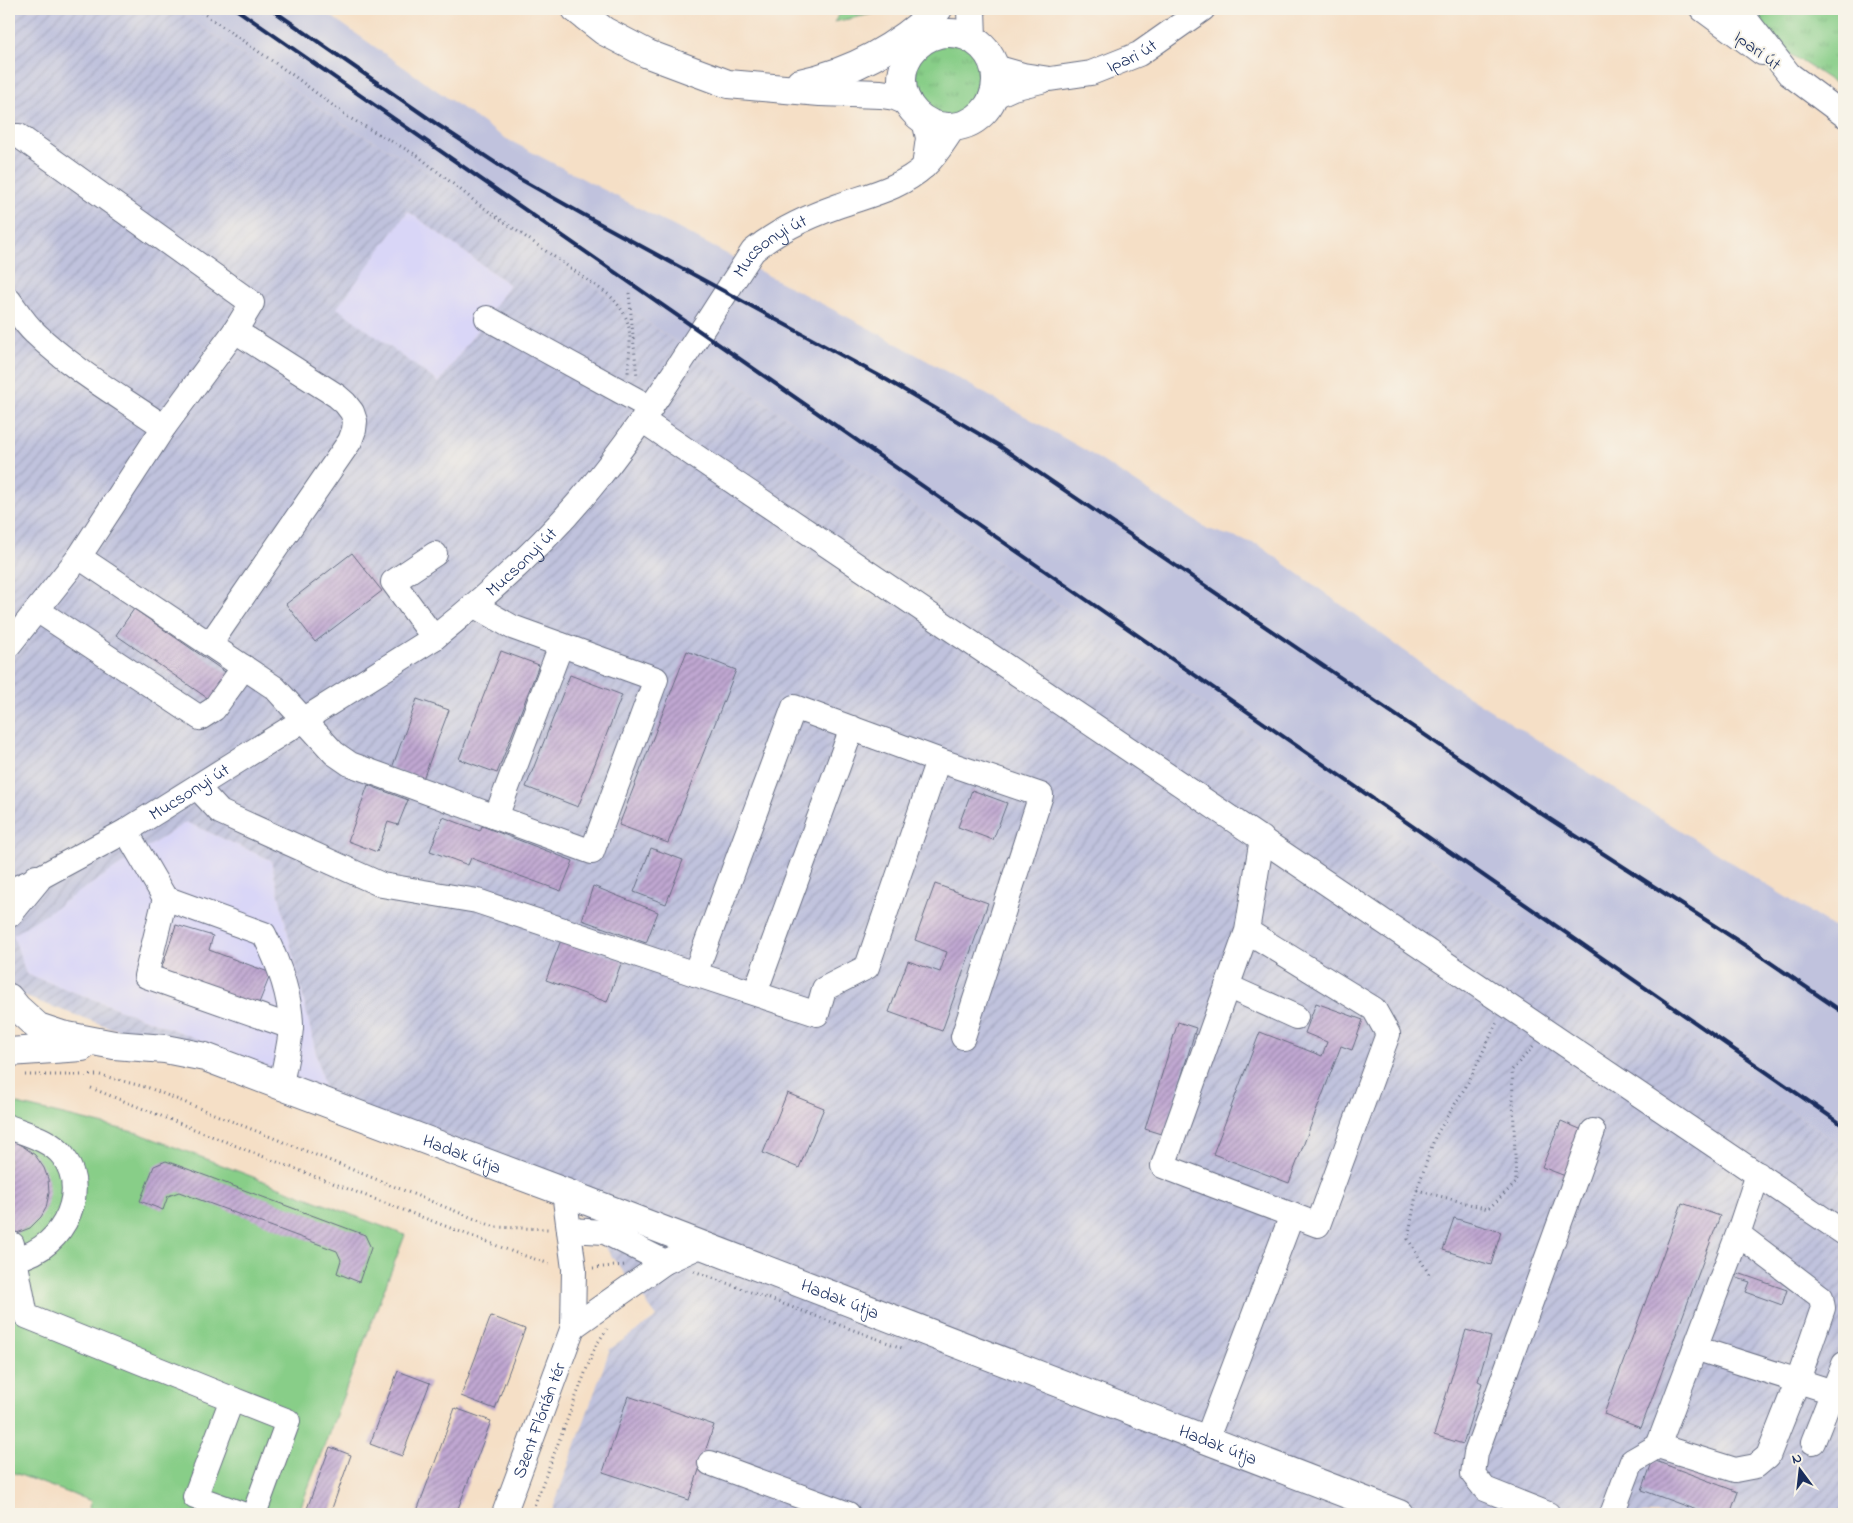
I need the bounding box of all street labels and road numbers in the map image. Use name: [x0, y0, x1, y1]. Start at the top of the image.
street label: Ipari út: [1728, 25, 1786, 78]
street label: Ipari út: [1103, 34, 1163, 81]
street label: Mucsonyi út: [728, 209, 812, 283]
street label: Mucsonyi út: [481, 522, 564, 604]
street label: Mucsonyi út: [145, 758, 235, 828]
street label: Hadak útja: [418, 1129, 504, 1182]
street label: Hadak útja: [797, 1274, 883, 1327]
street label: Szent Flórián tér: [507, 1359, 574, 1482]
street label: Hadak útja: [1174, 1419, 1260, 1473]

